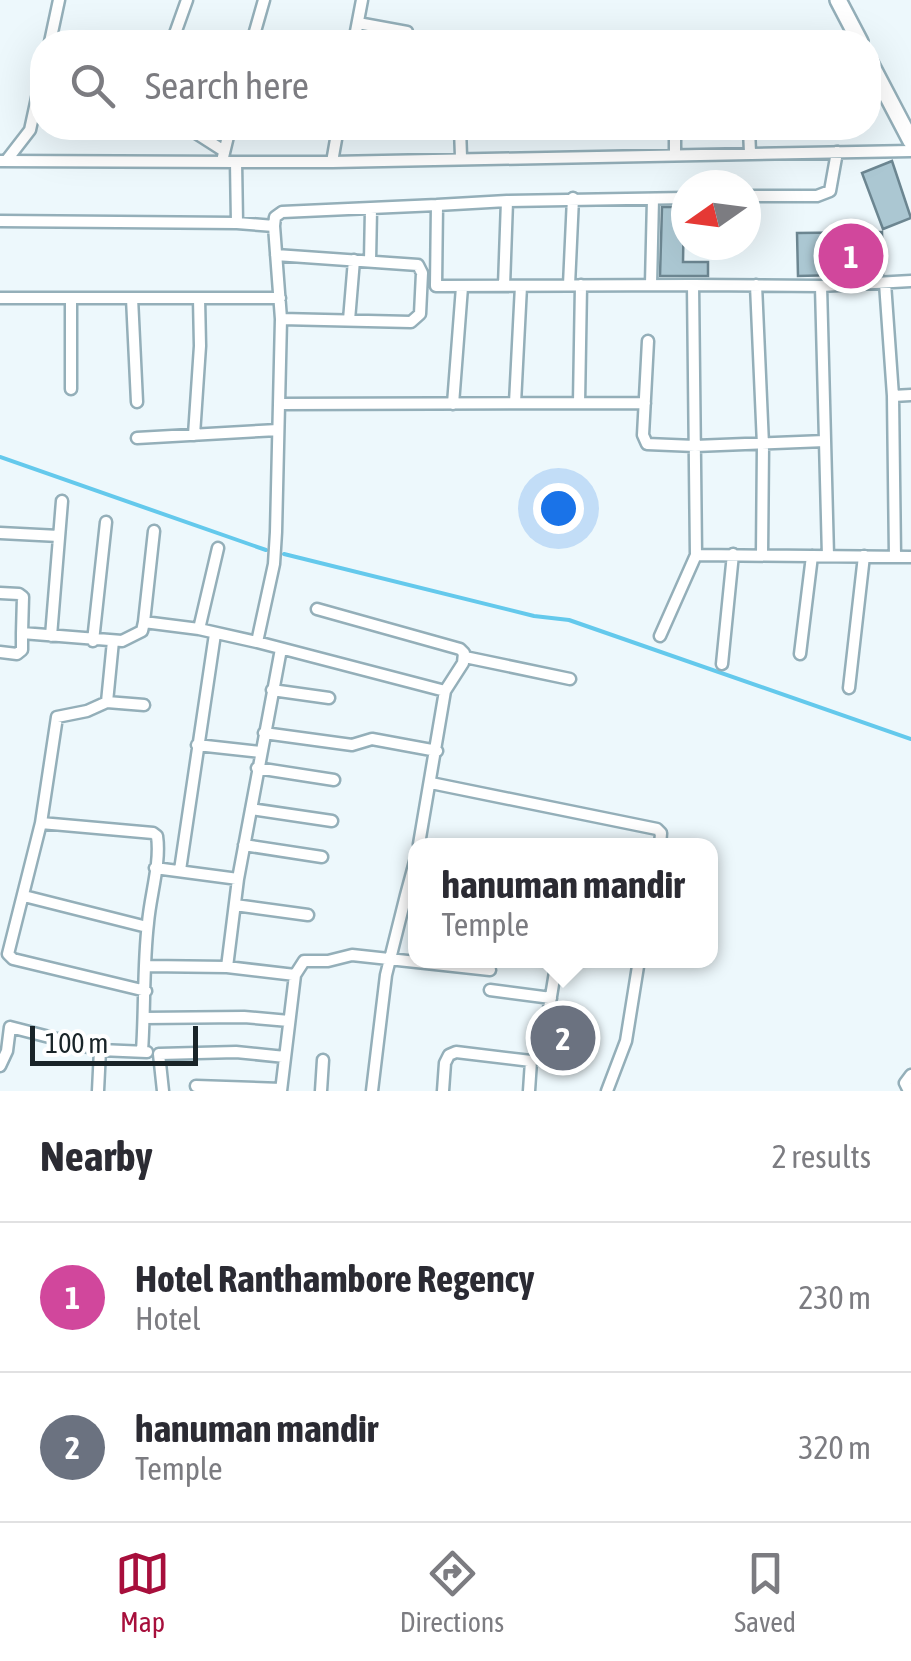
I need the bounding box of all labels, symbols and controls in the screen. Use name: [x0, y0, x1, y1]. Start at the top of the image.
search box: [30, 30, 881, 140]
icon: search: [65, 58, 120, 113]
text: Search here: [145, 64, 309, 107]
north arrow: [671, 170, 761, 260]
pin: 1: [818, 218, 884, 294]
your location: [533, 483, 584, 534]
popup: [408, 838, 718, 968]
text: hanuman mandir: [442, 863, 684, 906]
text: Temple: [442, 906, 529, 943]
pin: 2: [530, 1000, 596, 1076]
scale bar: [30, 1021, 198, 1066]
text: 100 m: [45, 1027, 108, 1059]
text: Nearby: [40, 1132, 153, 1180]
text: 2 results: [772, 1138, 871, 1175]
text: Hotel Ranthambore Regency: [135, 1257, 534, 1300]
text: 1: [65, 1279, 80, 1316]
text: 230 m: [798, 1279, 871, 1316]
text: Hotel: [135, 1300, 201, 1337]
text: hanuman mandir: [135, 1407, 378, 1450]
text: 2: [65, 1429, 80, 1466]
text: 320 m: [798, 1429, 871, 1466]
text: Temple: [135, 1450, 223, 1487]
tab: Map: [115, 1546, 170, 1638]
tab: Directions: [400, 1546, 504, 1638]
tab: Saved: [734, 1546, 796, 1638]

